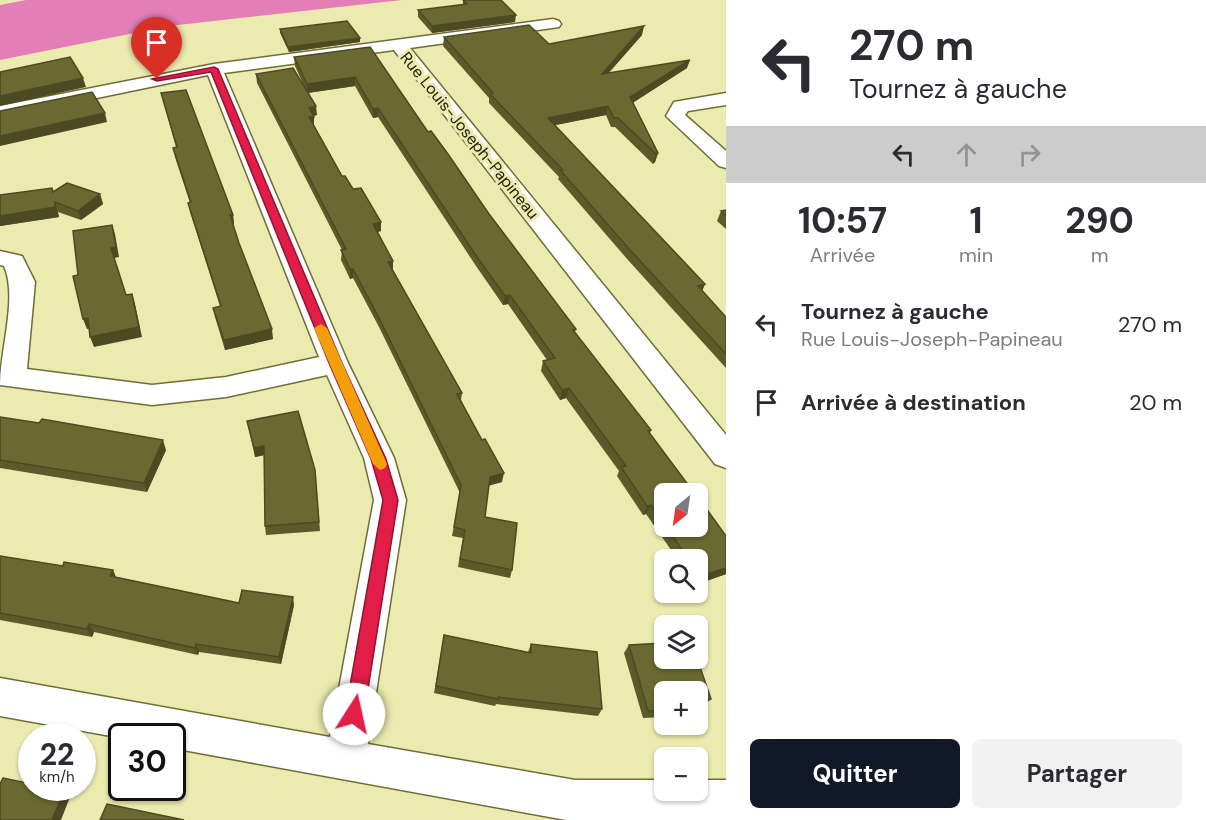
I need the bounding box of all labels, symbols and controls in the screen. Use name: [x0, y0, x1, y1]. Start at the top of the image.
pin: [131, 17, 182, 79]
text: 270 m: [849, 18, 974, 73]
icon: left: [750, 24, 828, 102]
icon: arrive: [140, 26, 173, 59]
street label: Rue Louis-Joseph-Papineau: [396, 47, 544, 223]
text: Tournez à gauche: [849, 71, 1067, 106]
icon: left: [887, 138, 920, 171]
icon: ahead: [950, 138, 983, 171]
icon: right: [1013, 138, 1046, 171]
text: 10:57: [798, 197, 887, 244]
text: 1: [970, 197, 983, 244]
text: 290: [1065, 197, 1134, 244]
text: Arrivée: [810, 242, 875, 268]
text: min: [959, 242, 993, 268]
text: m: [1091, 242, 1108, 268]
text: Tournez à gauche: [801, 297, 989, 326]
icon: left: [750, 308, 783, 341]
text: 270 m: [1118, 310, 1182, 339]
text: Rue Louis-Joseph-Papineau: [801, 326, 1063, 352]
icon: arrive: [750, 386, 783, 419]
text: Arrivée à destination: [801, 388, 1026, 417]
text: 20 m: [1129, 388, 1182, 417]
north arrow: [654, 483, 708, 537]
map controls: [654, 483, 708, 801]
button: search: [654, 549, 708, 603]
button: layers: [654, 615, 708, 669]
button: +: [654, 681, 708, 735]
position arrow: [322, 682, 386, 746]
speed limit sign: 30: [108, 723, 186, 801]
text: 22: [40, 735, 74, 774]
button: Quitter: [750, 739, 960, 808]
button: Partager: [972, 739, 1182, 808]
button: −: [654, 747, 708, 801]
text: km/h: [39, 767, 75, 787]

